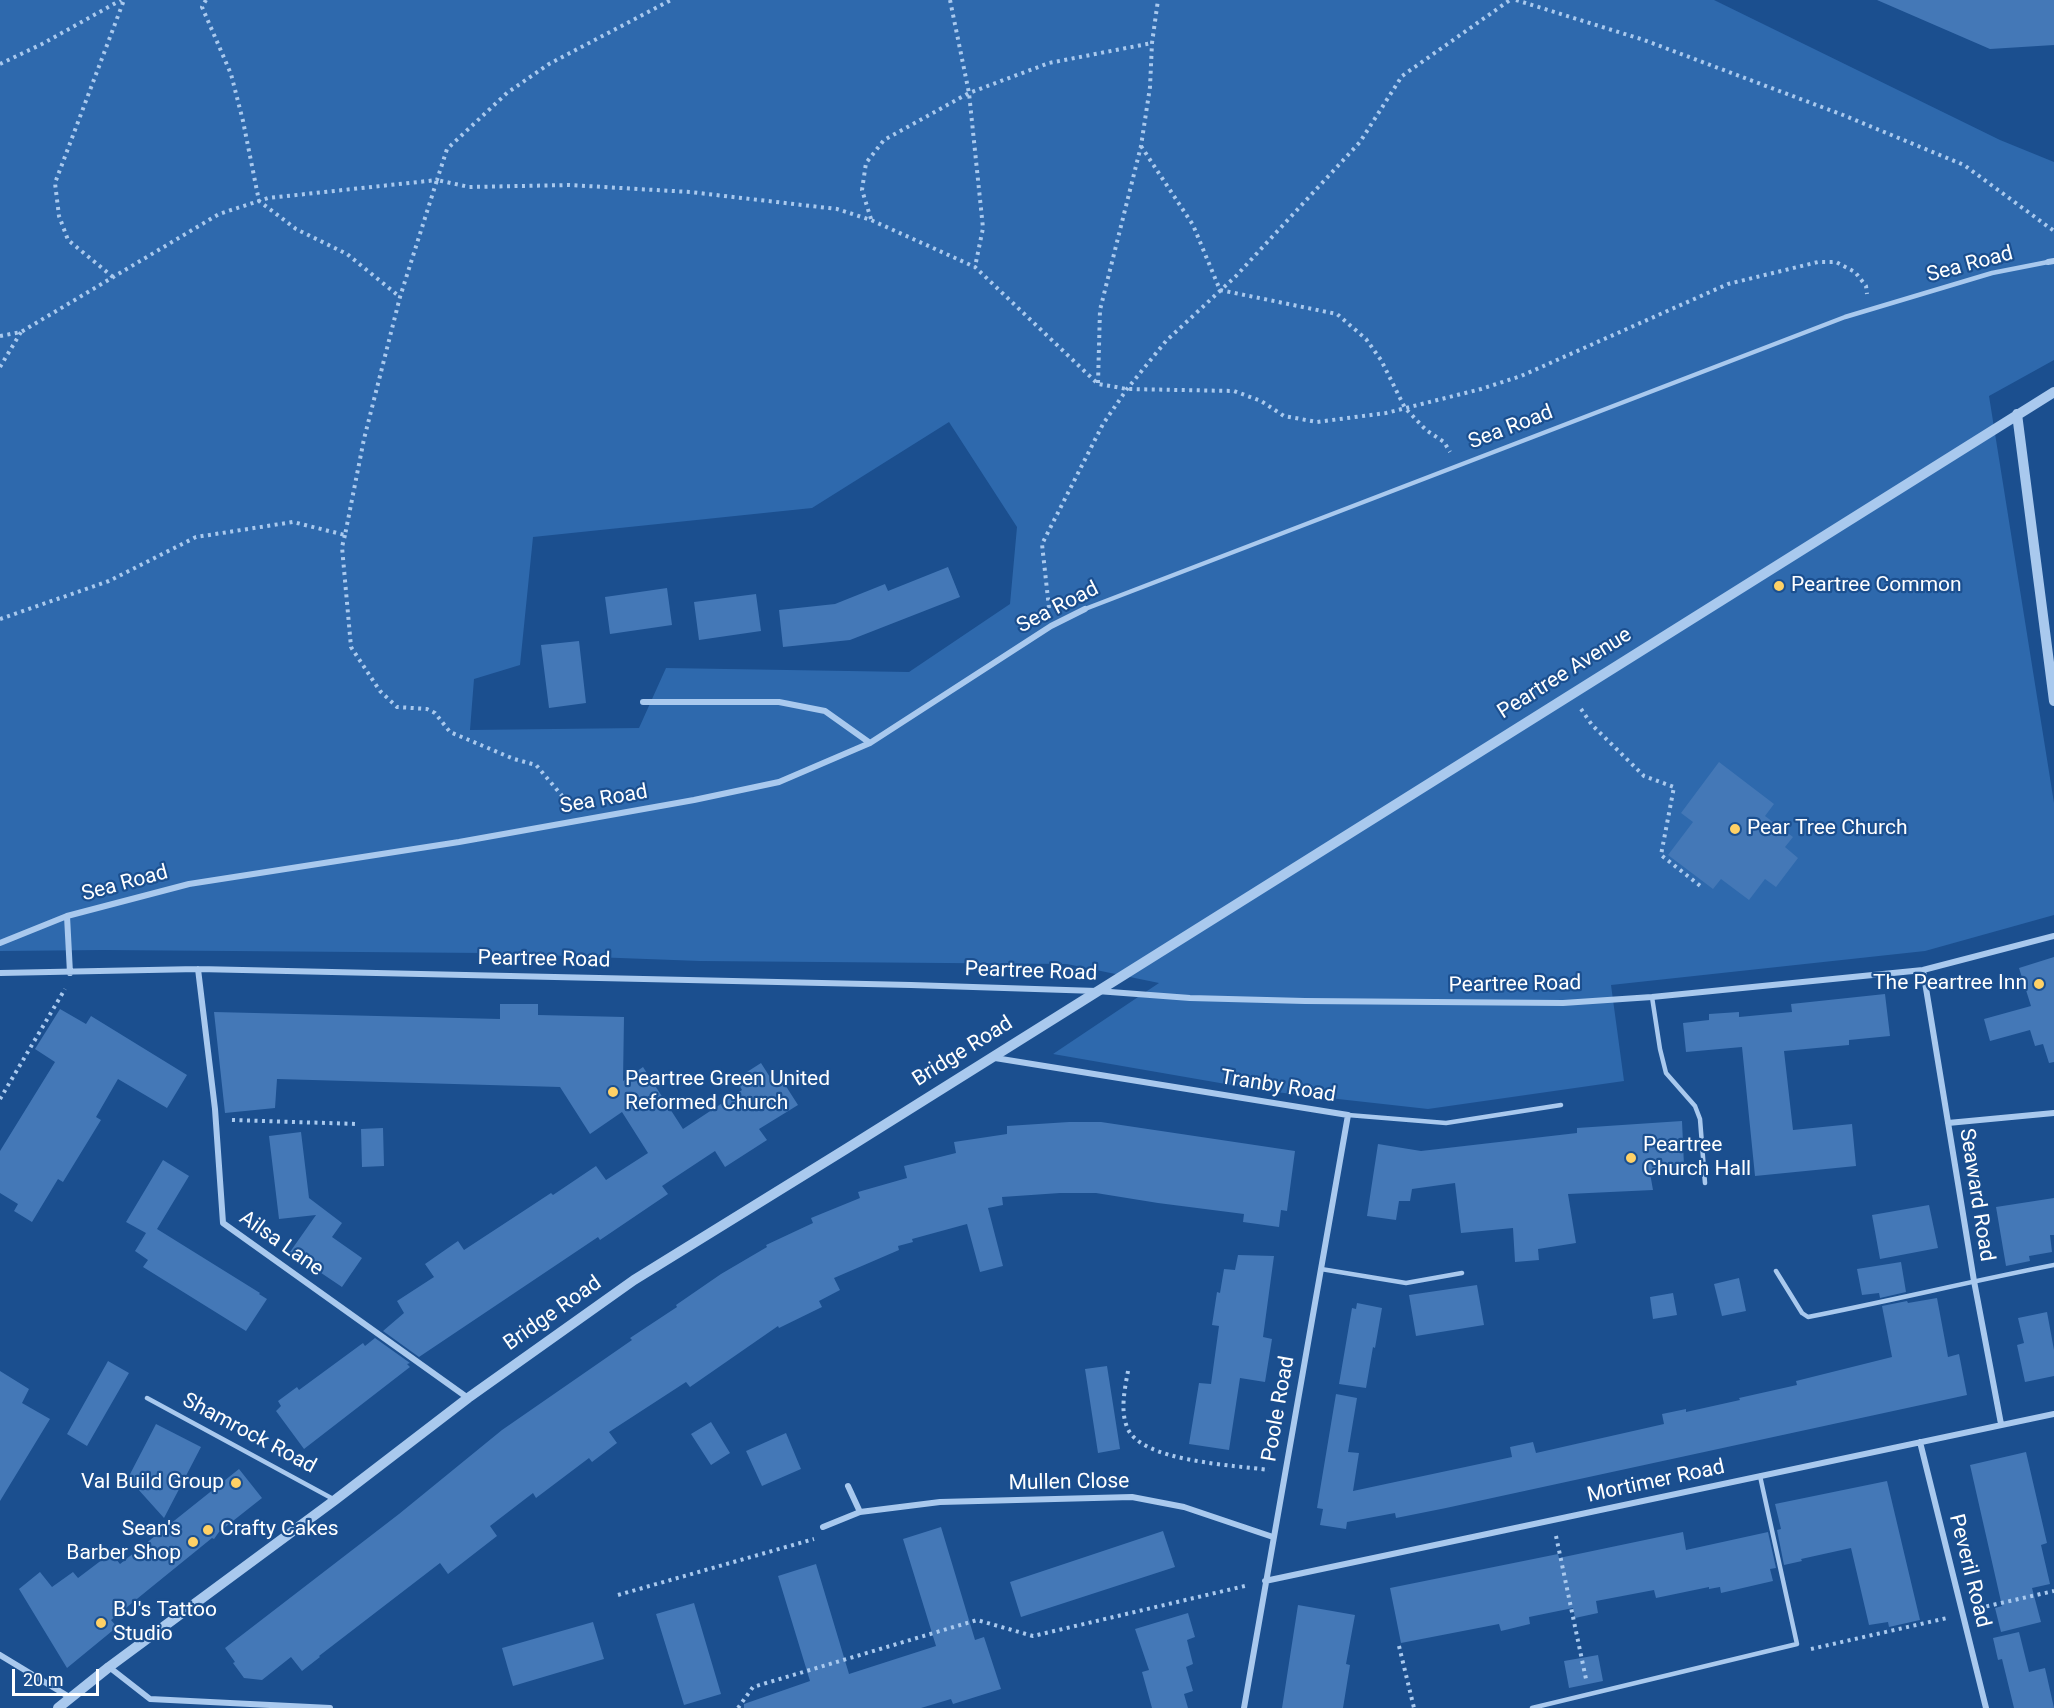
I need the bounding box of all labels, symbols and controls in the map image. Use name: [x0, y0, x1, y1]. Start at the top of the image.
street label: Sea Road: [1924, 241, 2016, 289]
street label: Sea Road: [1465, 400, 1557, 456]
place label: Peartree Common: [1791, 573, 1962, 599]
street label: Sea Road: [1013, 577, 1103, 639]
marker: Peartree Common: [1772, 579, 1786, 593]
street label: Peartree Avenue: [1493, 623, 1637, 725]
street label: Sea Road: [558, 780, 650, 820]
place label: Pear Tree Church: [1747, 816, 1907, 842]
marker: Pear Tree Church: [1728, 822, 1742, 836]
street label: Sea Road: [79, 860, 171, 908]
street label: Peartree Road: [477, 946, 611, 974]
street label: Peartree Road: [964, 957, 1098, 987]
street label: Peartree Road: [1448, 971, 1582, 999]
place label: The Peartree Inn: [1873, 971, 2027, 997]
marker: The Peartree Inn: [2032, 977, 2046, 991]
street label: Bridge Road: [908, 1011, 1018, 1093]
street label: Tranby Road: [1218, 1065, 1338, 1109]
place label: Peartree Green United Reformed Church: [625, 1067, 830, 1117]
marker: Peartree Green United Reformed Church: [606, 1085, 620, 1099]
street label: Seaward Road: [1953, 1127, 1999, 1263]
place label: Peartree Church Hall: [1643, 1133, 1751, 1183]
marker: Peartree Church Hall: [1624, 1151, 1638, 1165]
street label: Ailsa Lane: [234, 1206, 328, 1282]
street label: Bridge Road: [499, 1271, 607, 1357]
street label: Poole Road: [1257, 1354, 1301, 1464]
street label: Shamrock Road: [178, 1388, 320, 1480]
street label: Mortimer Road: [1585, 1455, 1727, 1509]
street label: Mullen Close: [1008, 1469, 1130, 1497]
place label: Val Build Group: [81, 1470, 224, 1496]
marker: Val Build Group: [229, 1476, 243, 1490]
street label: Peveril Road: [1943, 1512, 1995, 1630]
place label: Sean's Barber Shop: [66, 1517, 181, 1567]
place label: Crafty Cakes: [220, 1517, 339, 1543]
marker: Crafty Cakes: [201, 1523, 215, 1537]
marker: Sean's Barber Shop: [186, 1535, 200, 1549]
place label: BJ's Tattoo Studio: [113, 1598, 217, 1648]
marker: BJ's Tattoo Studio: [94, 1616, 108, 1630]
scale bar: [15, 1657, 102, 1695]
text: 20 m: [23, 1669, 63, 1690]

